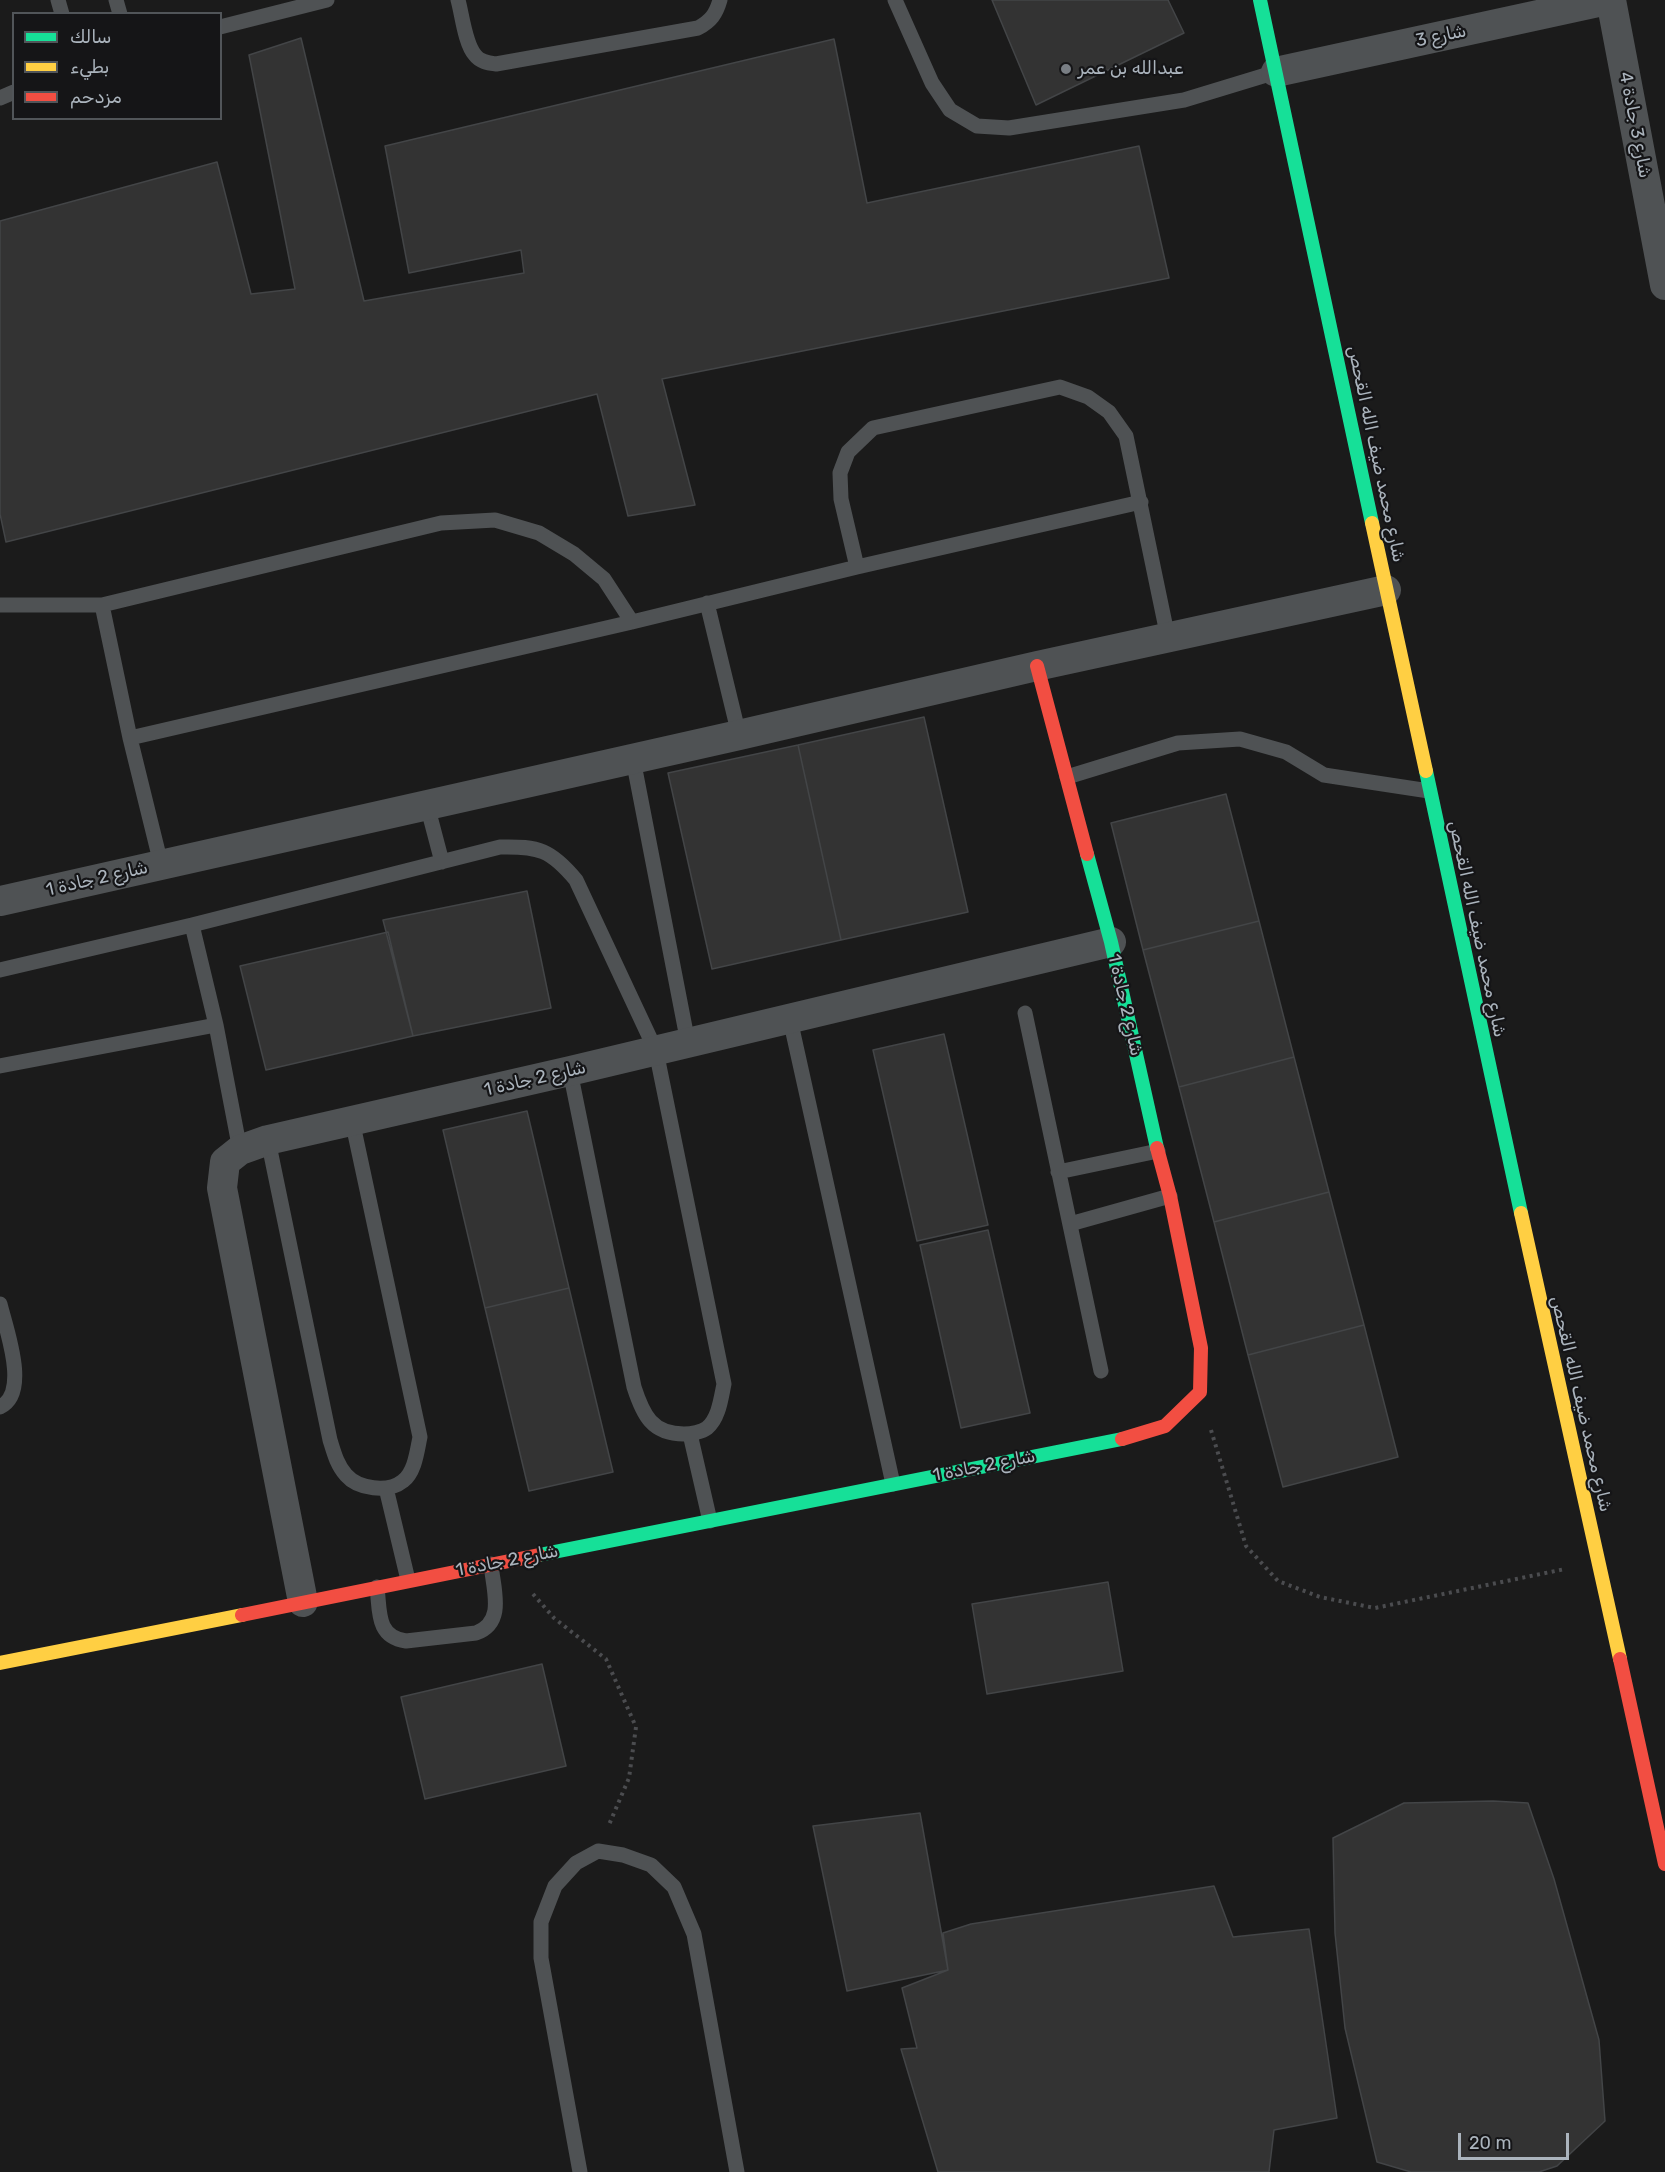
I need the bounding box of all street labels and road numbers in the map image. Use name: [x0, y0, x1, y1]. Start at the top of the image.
street label: شارع 3: [1414, 20, 1468, 52]
street label: شارع 3 جادة 4: [1614, 70, 1656, 180]
street label: شارع محمد ضيف الله القحص: [1342, 344, 1410, 564]
street label: شارع محمد ضيف الله القحص: [1443, 819, 1511, 1039]
street label: شارع 2 جادة 1: [44, 857, 150, 901]
street label: شارع 2 جادة 1: [1103, 952, 1147, 1058]
street label: شارع 2 جادة 1: [482, 1057, 588, 1101]
street label: شارع محمد ضيف الله القحص: [1546, 1294, 1616, 1514]
street label: شارع 2 جادة 1: [931, 1445, 1037, 1487]
street label: شارع 2 جادة 1: [454, 1540, 560, 1582]

